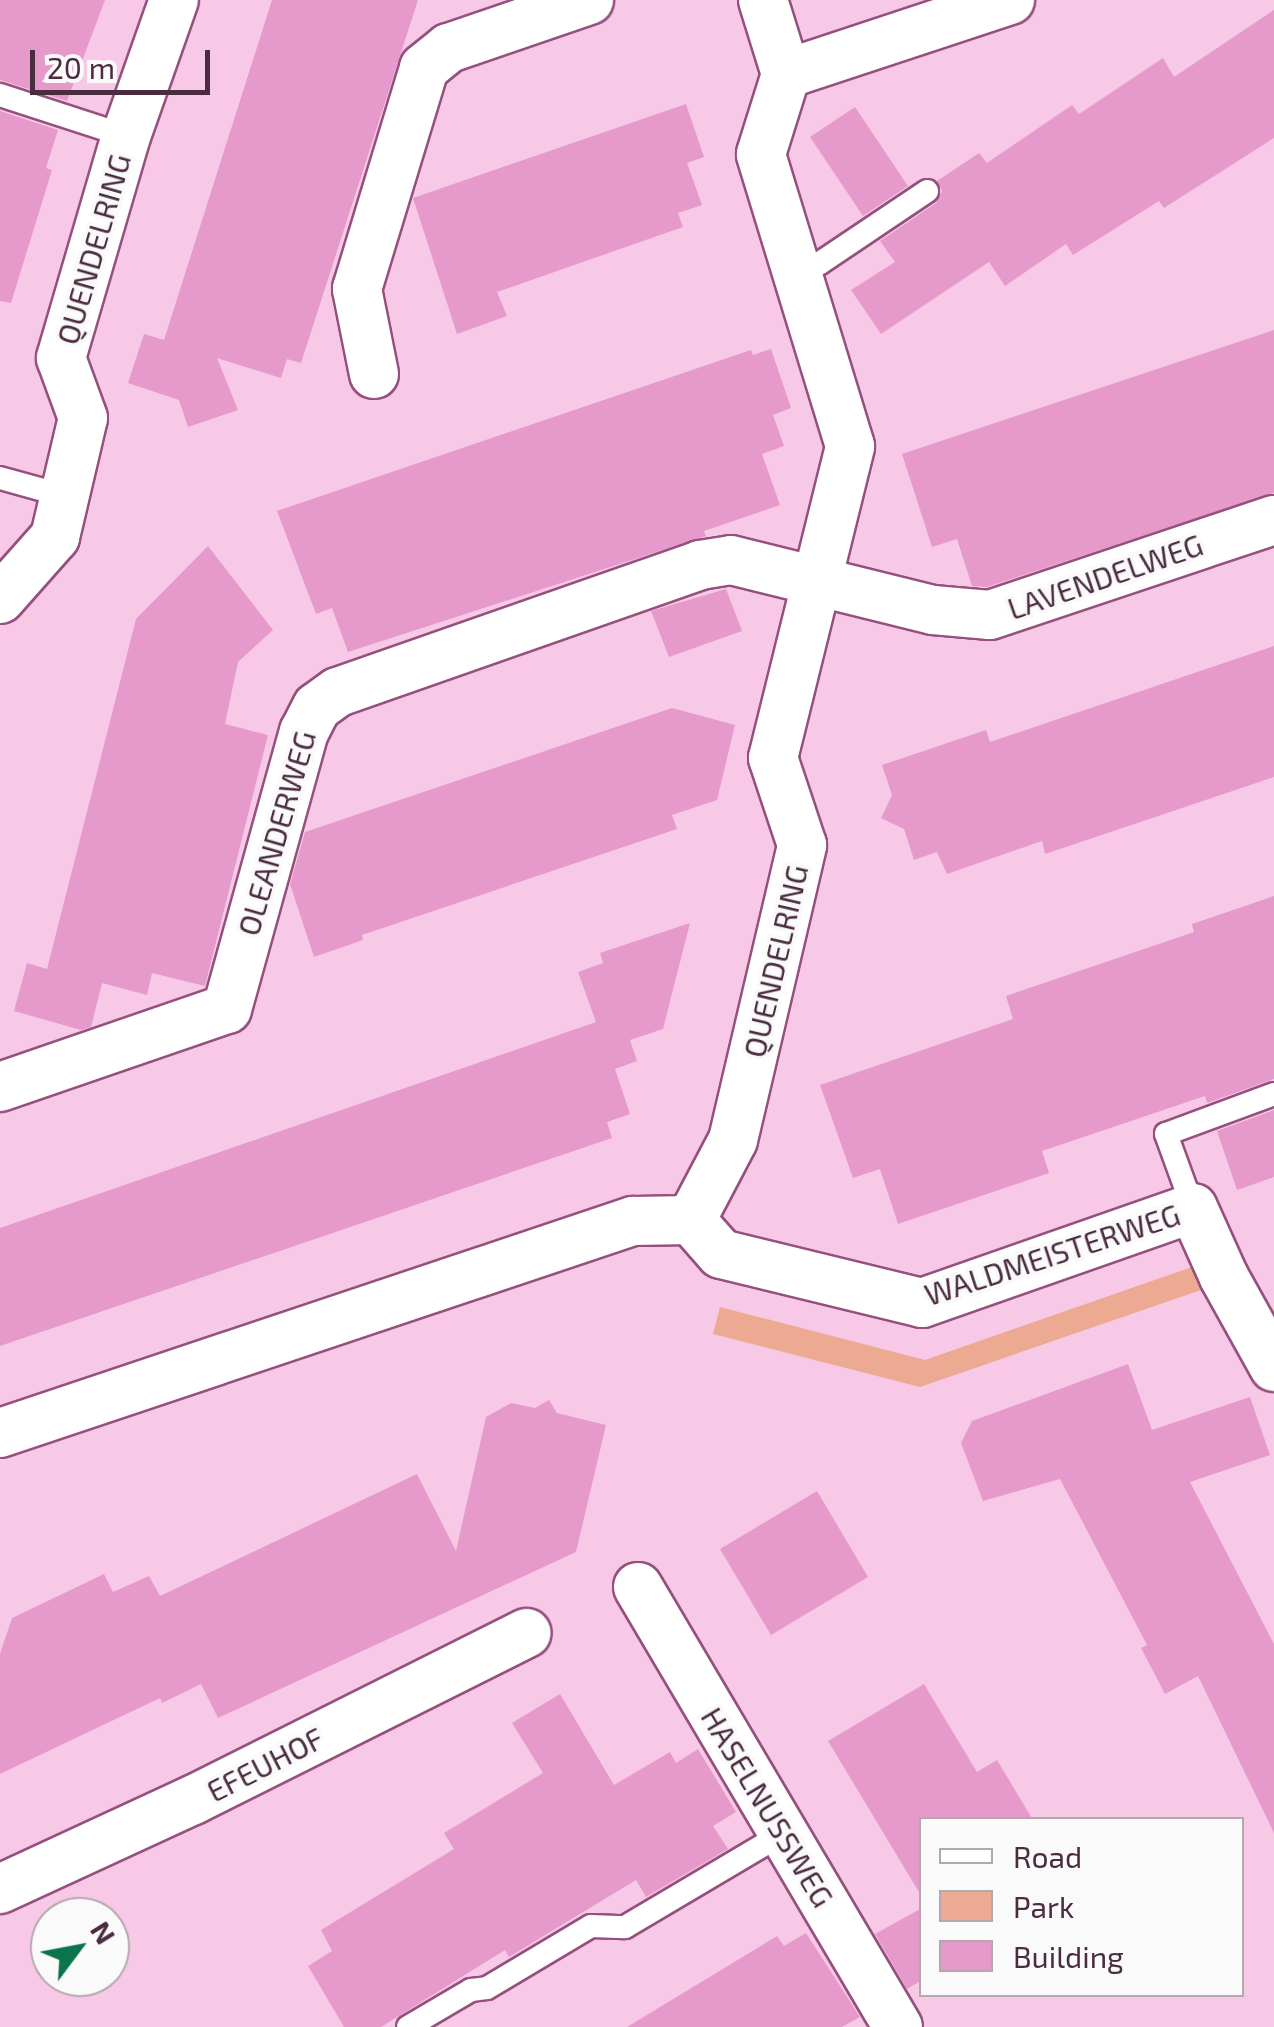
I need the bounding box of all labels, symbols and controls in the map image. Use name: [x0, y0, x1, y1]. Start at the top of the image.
scale bar: [35, 30, 215, 92]
text: 20 m: [47, 49, 115, 85]
street label: QUENDELRING: [49, 150, 137, 348]
street label: LAVENDELWEG: [1003, 526, 1207, 626]
street label: OLEANDERWEG: [230, 727, 322, 939]
street label: QUENDELRING: [735, 861, 815, 1061]
street label: WALDMEISTERWEG: [920, 1196, 1184, 1312]
street label: HASELNUSSWEG: [694, 1701, 842, 1913]
street label: EFEUHOF: [201, 1719, 329, 1809]
legend: [919, 1817, 1244, 1997]
text: Road: [1013, 1838, 1082, 1874]
text: Park: [1013, 1888, 1074, 1924]
north arrow: [30, 1897, 130, 1997]
text: N: [84, 1915, 124, 1950]
text: Building: [1013, 1938, 1124, 1974]

